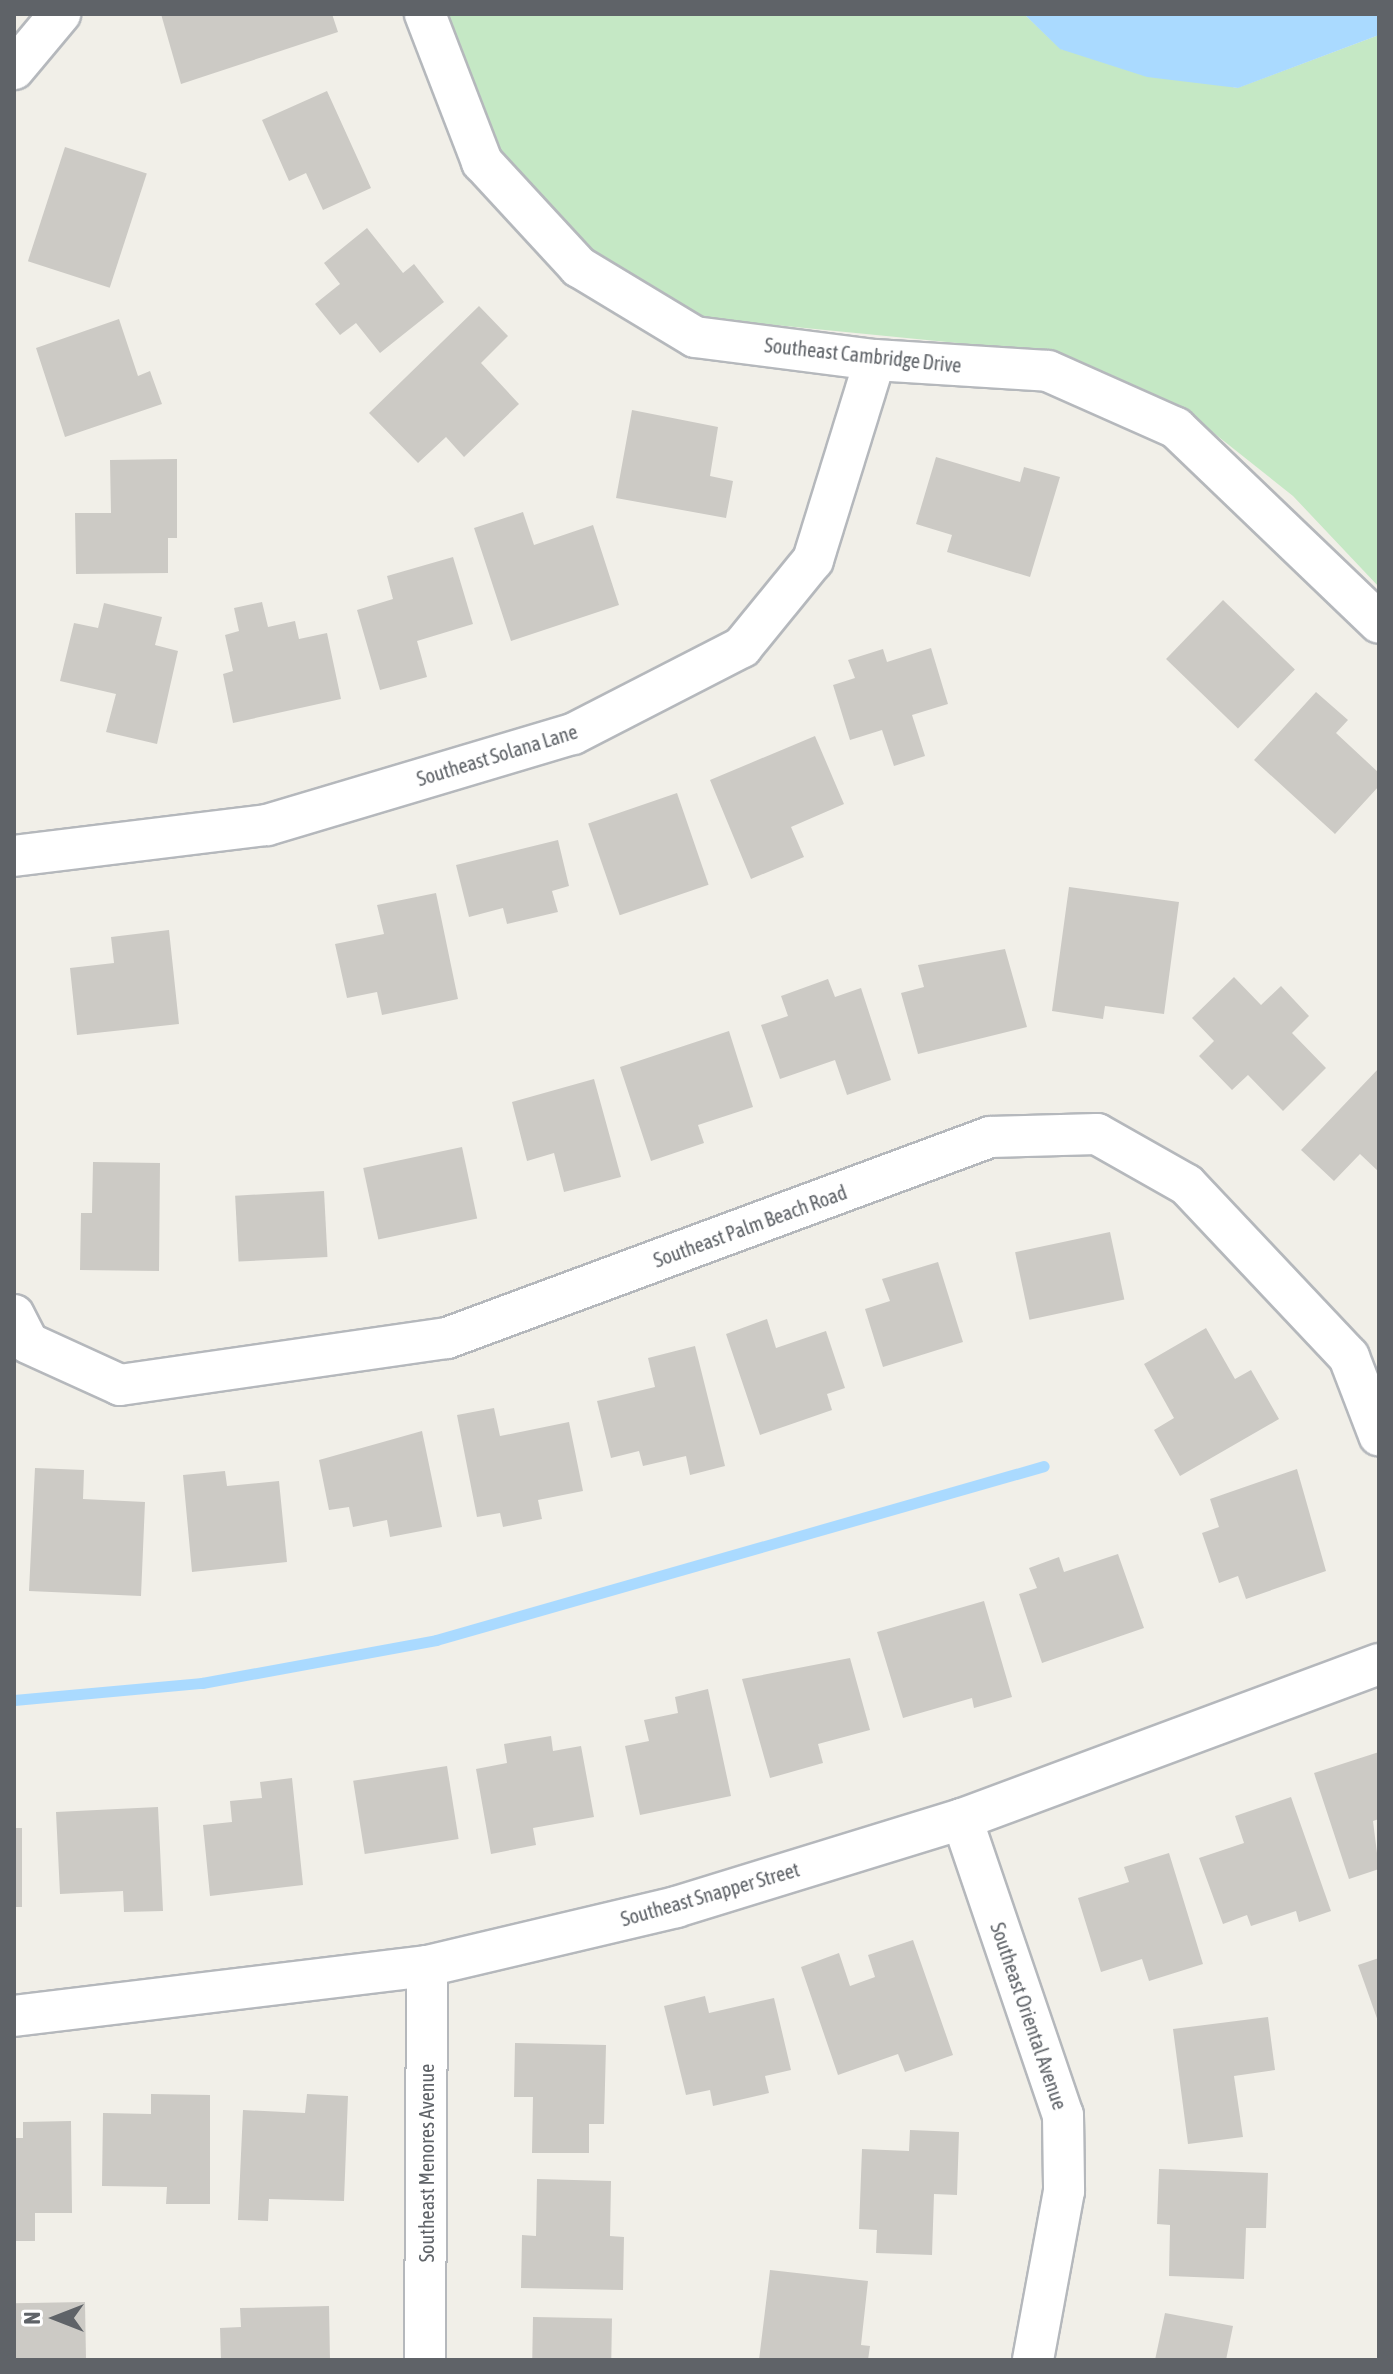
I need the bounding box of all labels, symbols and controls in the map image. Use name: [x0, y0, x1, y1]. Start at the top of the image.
street label: Southeast Cambridge Drive: [763, 333, 963, 377]
street label: Southeast Solana Lane: [414, 719, 580, 791]
street label: Southeast Palm Beach Road: [650, 1180, 850, 1272]
street label: Southeast Snapper Street: [618, 1857, 802, 1931]
street label: Southeast Oriental Avenue: [986, 1919, 1072, 2113]
street label: Southeast Menores Avenue: [414, 2064, 438, 2262]
north arrow: [16, 2278, 96, 2358]
text: N: [19, 2312, 45, 2325]

